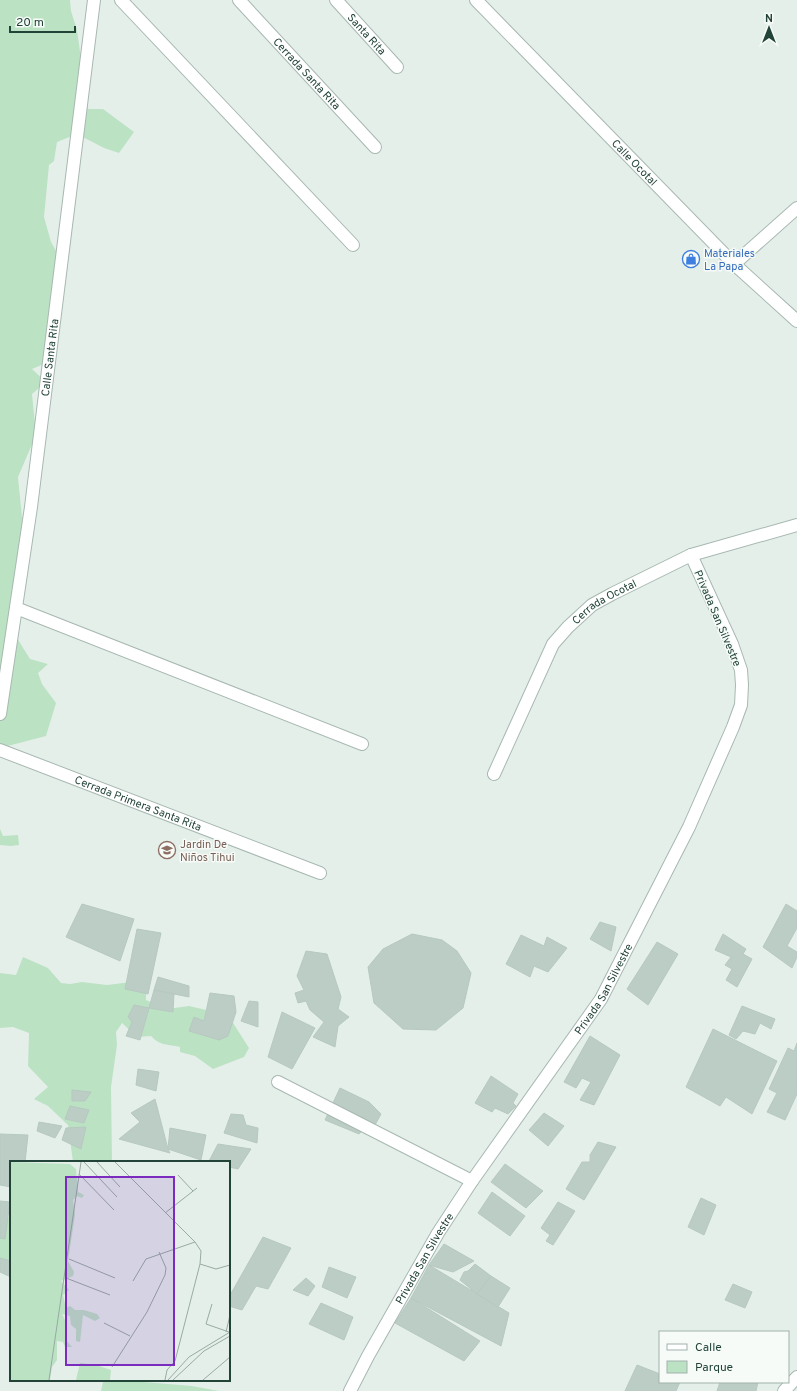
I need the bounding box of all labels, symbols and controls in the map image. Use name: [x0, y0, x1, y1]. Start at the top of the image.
scale bar: [10, 8, 75, 34]
north arrow: [749, 8, 789, 48]
street label: Santa Rita: [344, 11, 389, 58]
text: N: [765, 12, 773, 26]
text: 20 m: [16, 15, 44, 31]
street label: Cerrada Santa Rita: [269, 35, 343, 113]
street label: Calle Ocotal: [608, 137, 660, 189]
place label: Materiales La Papa: [704, 247, 755, 274]
shop icon: Materiales La Papa: [681, 249, 701, 269]
street label: Calle Santa Rita: [39, 318, 62, 397]
street label: Privada San Silvestre: [690, 568, 744, 669]
street label: Cerrada Ocotal: [569, 577, 639, 628]
street label: Cerrada Primera Santa Rita: [72, 773, 203, 835]
place label: Jardin De Niños Tihui: [180, 838, 235, 865]
school or university icon: Jardin De Niños Tihui: [157, 840, 177, 860]
street label: Privada San Silvestre: [572, 941, 636, 1038]
inset map: [10, 1161, 230, 1381]
street label: Privada San Silvestre: [393, 1210, 457, 1307]
legend: [659, 1331, 789, 1383]
text: Calle: [695, 1340, 722, 1356]
text: Parque: [695, 1360, 733, 1376]

